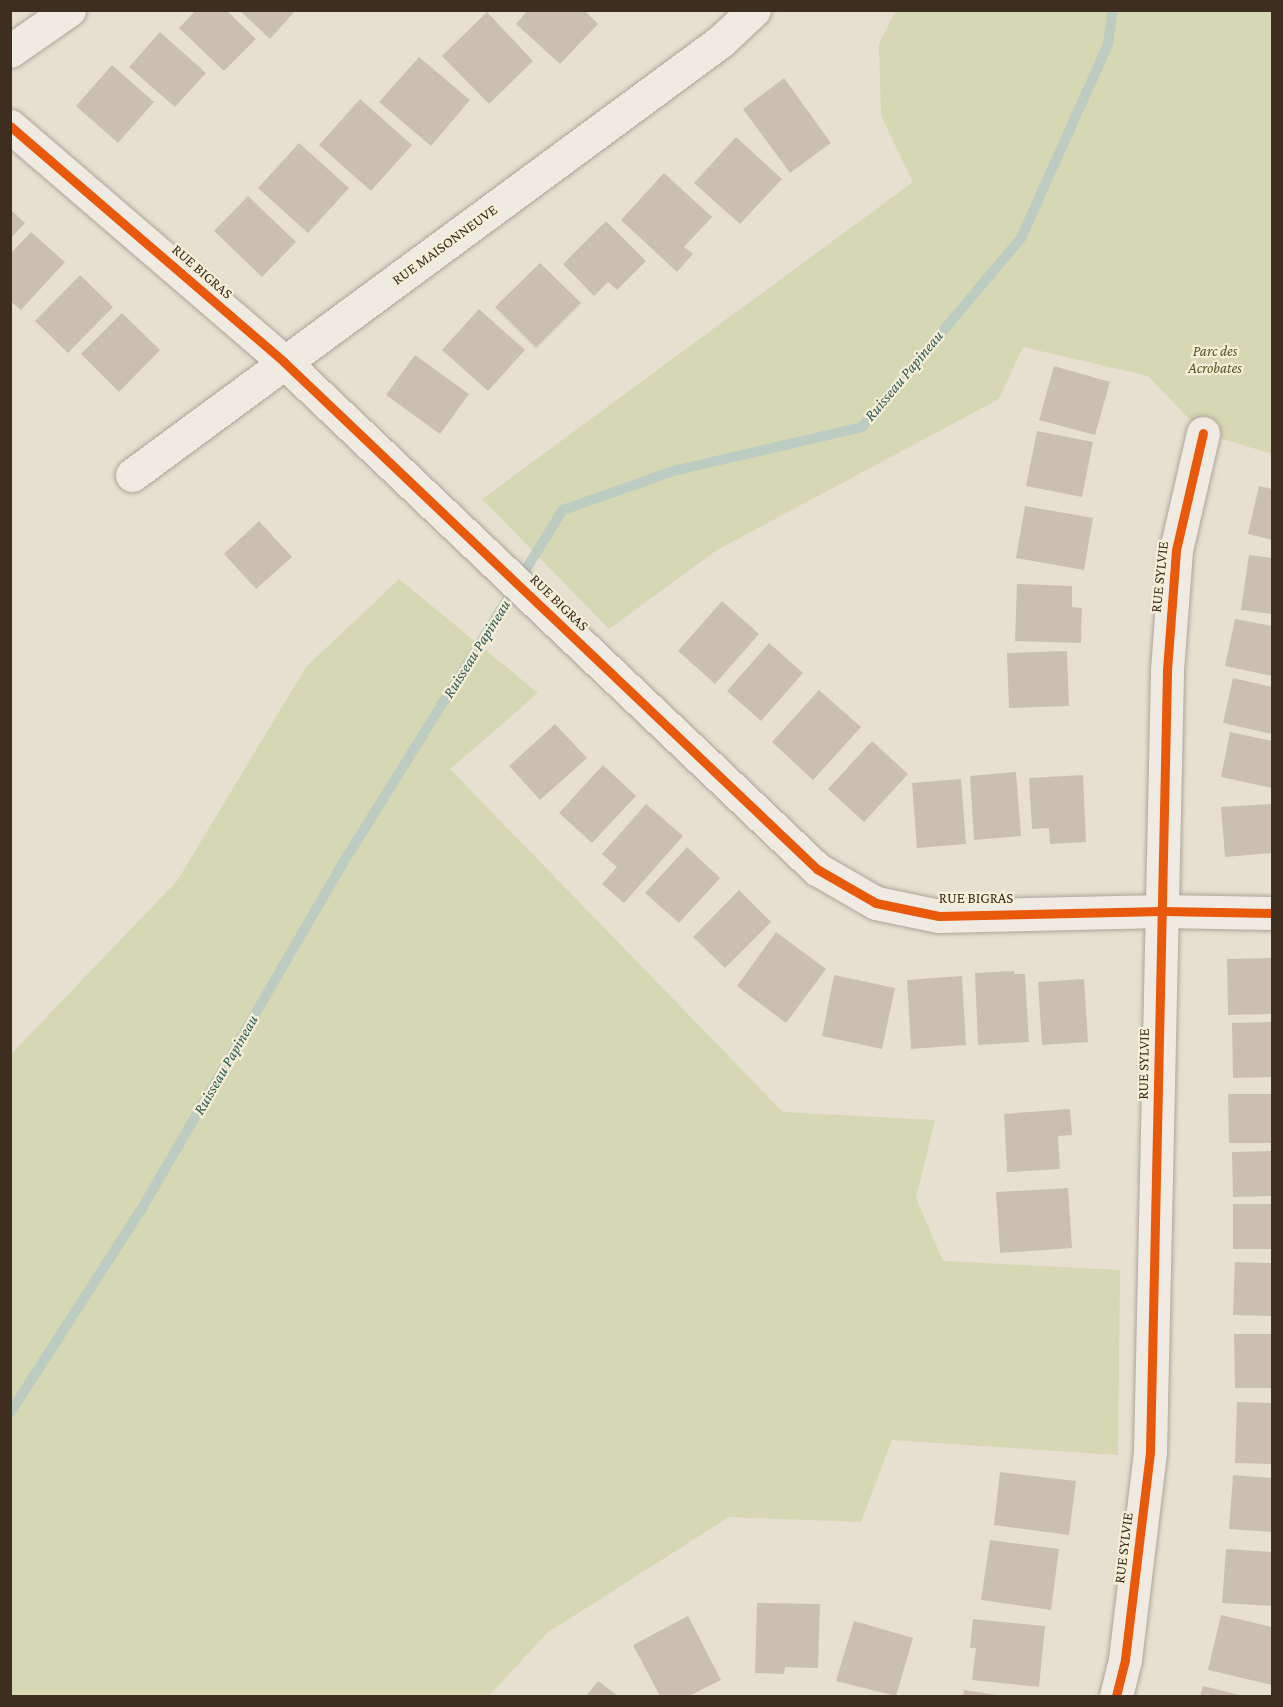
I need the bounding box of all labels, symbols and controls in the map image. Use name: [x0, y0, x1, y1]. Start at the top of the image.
street label: RUE MAISONNEUVE: [389, 201, 501, 289]
street label: RUE BIGRAS: [168, 241, 236, 303]
water label: Ruisseau Papineau: [861, 327, 947, 425]
park label: Parc des Acrobates: [1188, 342, 1242, 377]
street label: RUE SYLVIE: [1147, 540, 1173, 614]
street label: RUE BIGRAS: [526, 571, 592, 635]
water label: Ruisseau Papineau: [439, 596, 515, 702]
street label: RUE BIGRAS: [939, 890, 1013, 908]
water label: Ruisseau Papineau: [190, 1012, 262, 1118]
street label: RUE SYLVIE: [1134, 1028, 1154, 1100]
street label: RUE SYLVIE: [1111, 1511, 1137, 1585]

